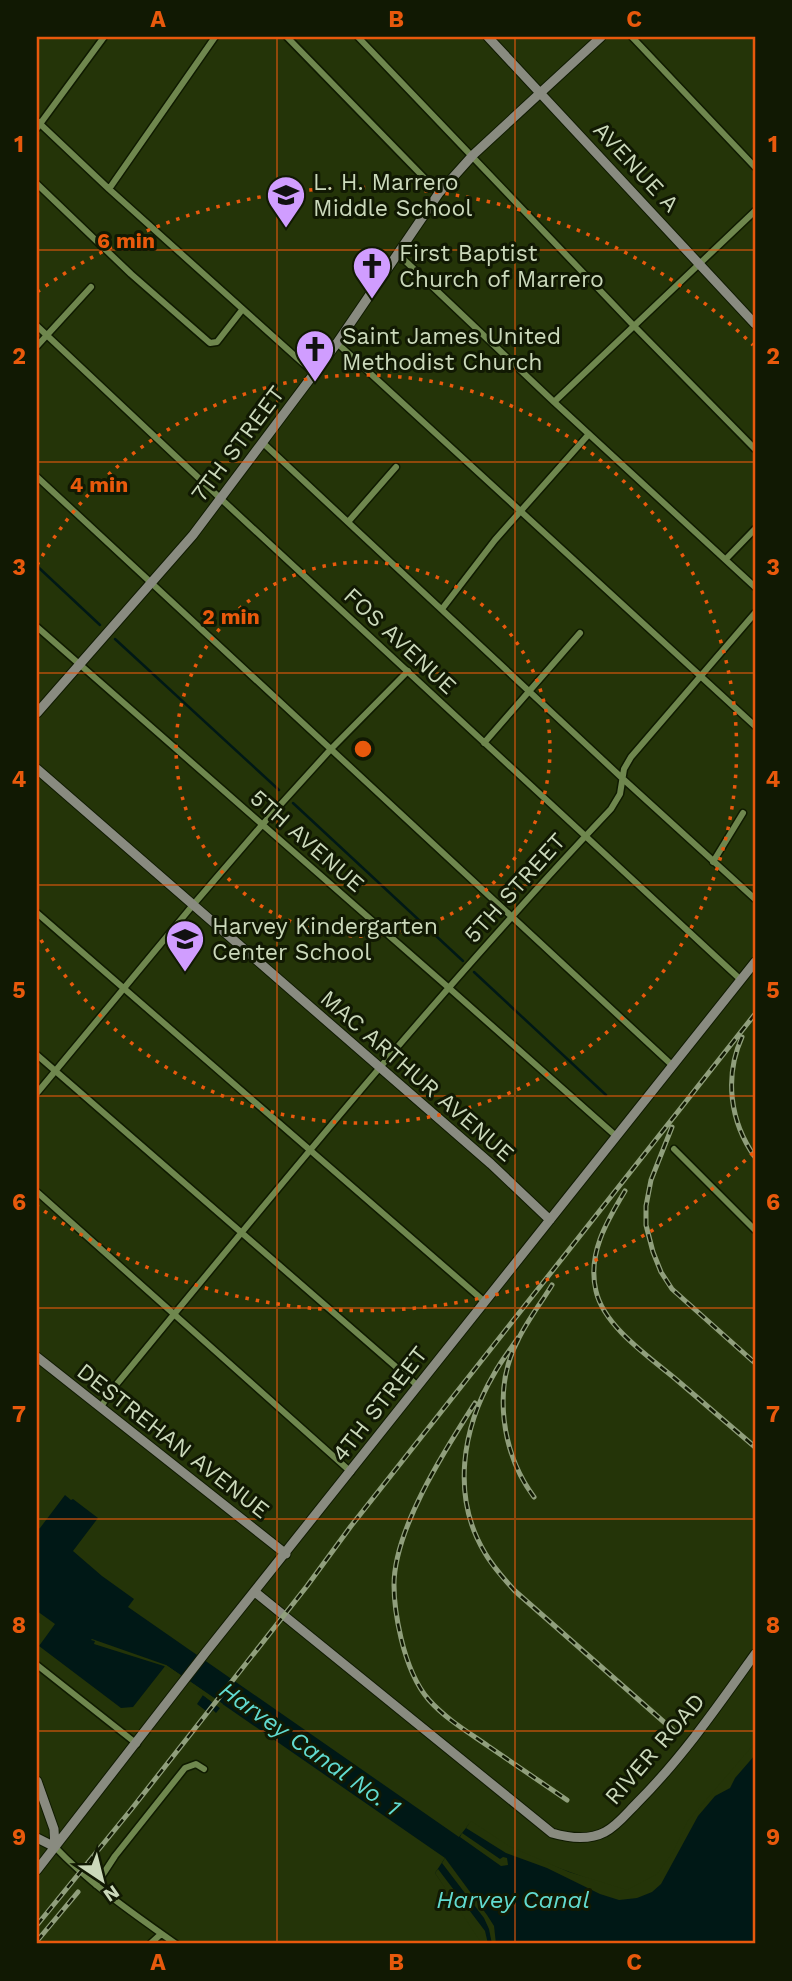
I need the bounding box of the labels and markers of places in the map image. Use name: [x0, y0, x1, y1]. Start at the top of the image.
place label: L. H. Marrero Middle School: [313, 169, 472, 222]
school or university icon: L. H. Marrero Middle School: [265, 174, 307, 229]
place label: First Baptist Church of Marrero: [399, 240, 604, 293]
church icon: First Baptist Church of Marrero: [351, 245, 393, 300]
place label: Saint James United Methodist Church: [342, 323, 561, 376]
church icon: Saint James United Methodist Church: [294, 328, 336, 383]
centre of rings: [351, 737, 375, 761]
place label: Harvey Kindergarten Center School: [212, 913, 438, 966]
school or university icon: Harvey Kindergarten Center School: [164, 918, 206, 973]

